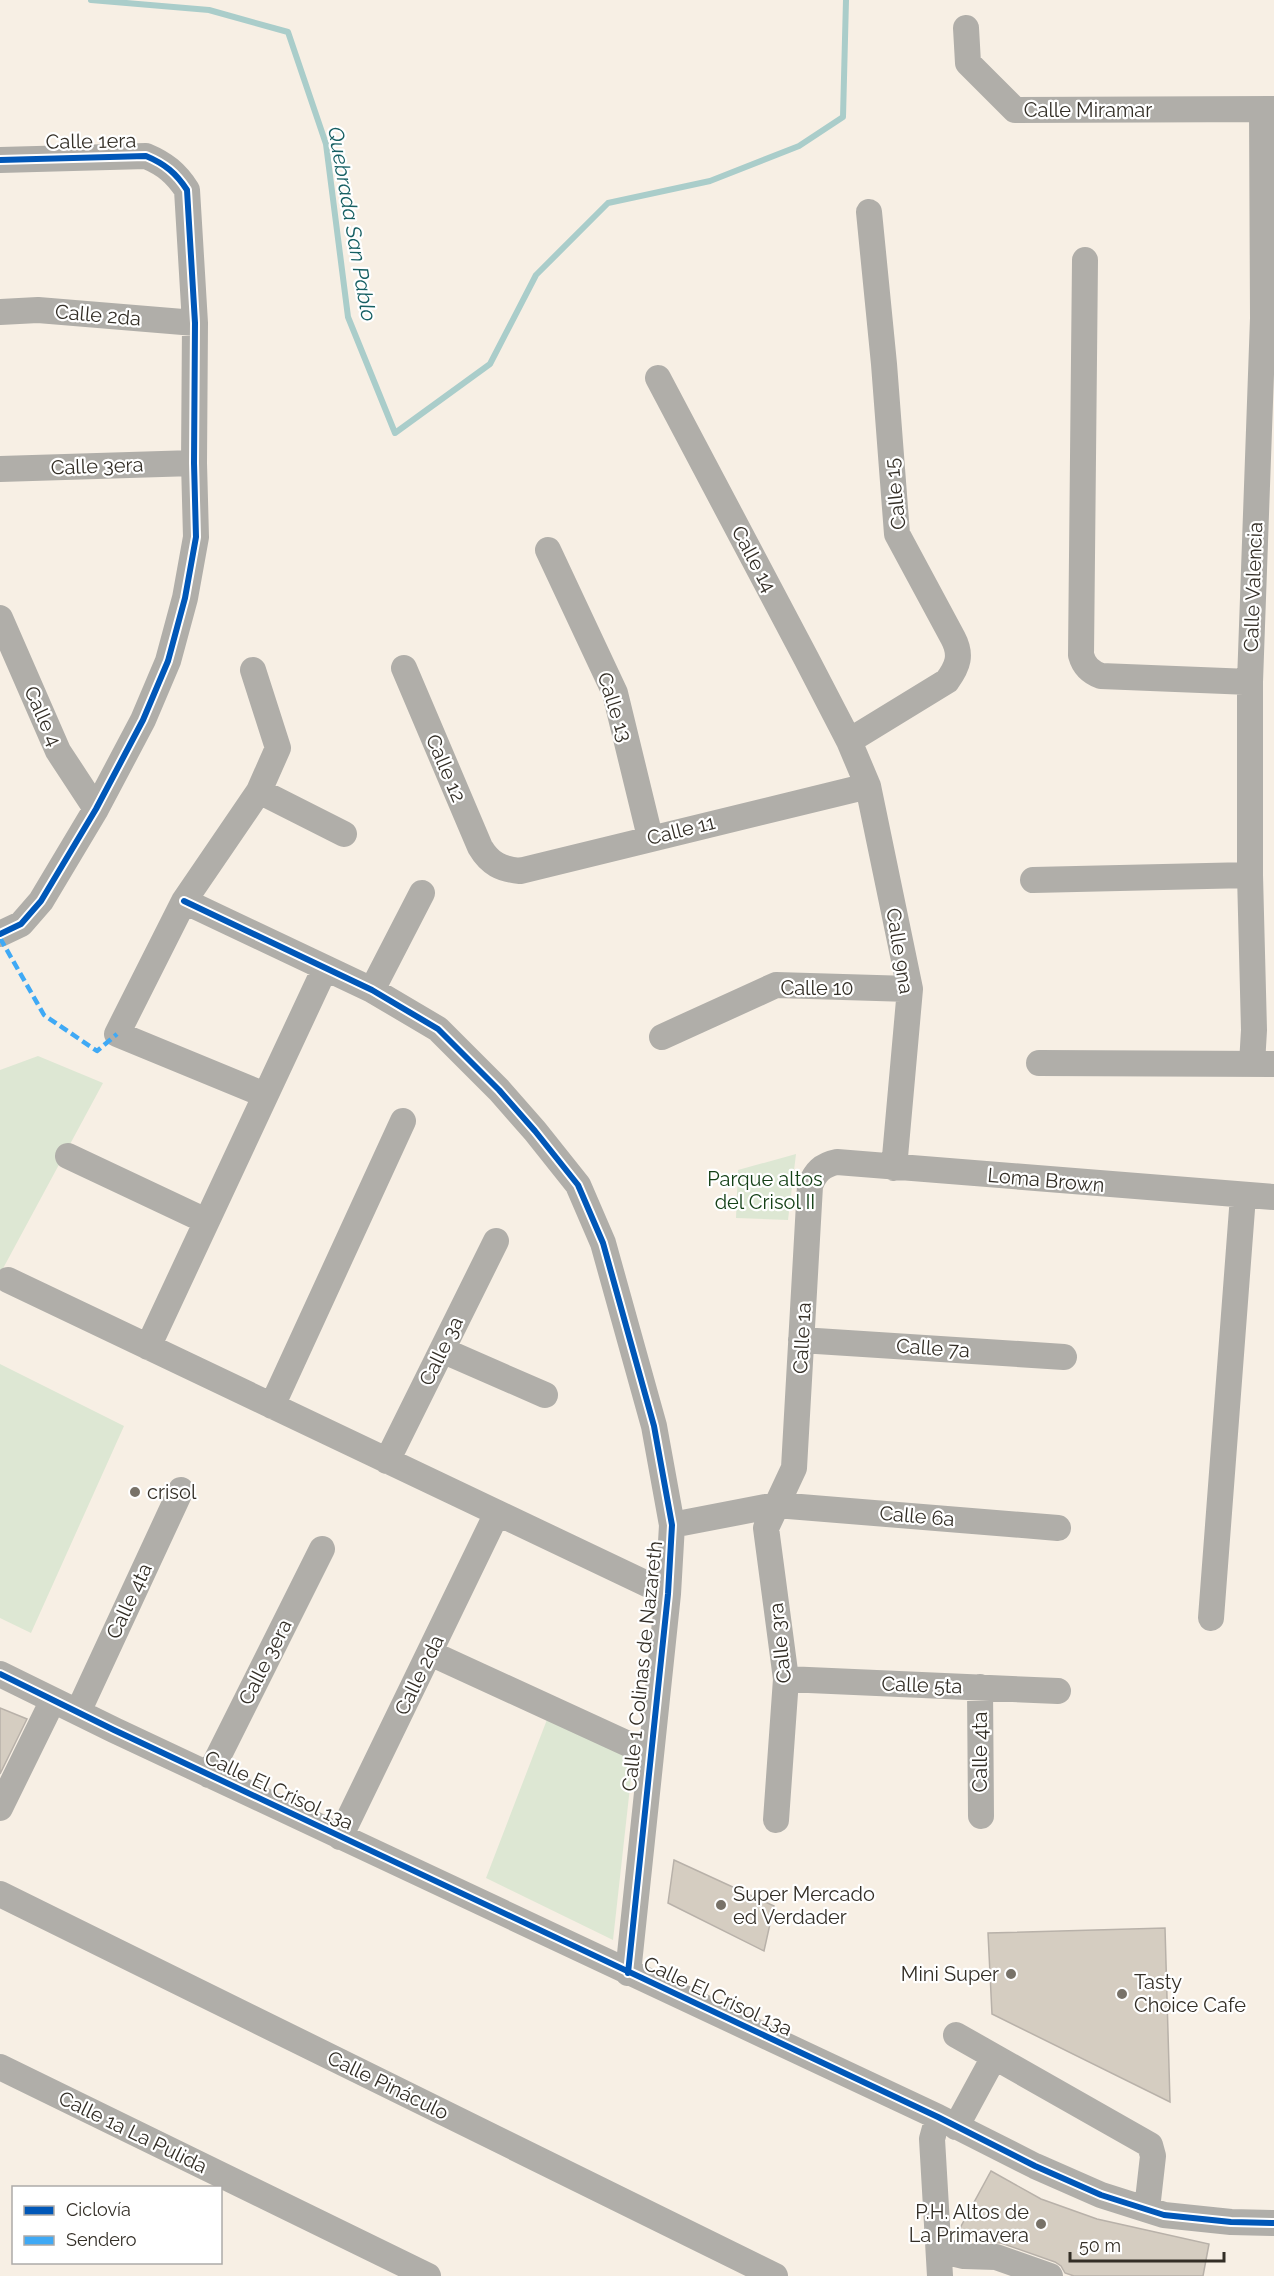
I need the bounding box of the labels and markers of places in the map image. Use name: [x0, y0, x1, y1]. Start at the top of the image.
place label: crisol: [147, 1480, 197, 1504]
marker: crisol: [128, 1485, 142, 1499]
place label: Super Mercado ed Verdader: [733, 1882, 875, 1929]
marker: Super Mercado ed Verdader: [714, 1898, 728, 1912]
place label: Mini Super: [901, 1962, 999, 1986]
marker: Mini Super: [1004, 1967, 1018, 1981]
place label: Tasty Choice Cafe: [1134, 1970, 1246, 2017]
marker: Tasty Choice Cafe: [1115, 1987, 1129, 2001]
place label: P.H. Altos de La Primavera: [909, 2200, 1029, 2247]
marker: P.H. Altos de La Primavera: [1034, 2217, 1048, 2231]

